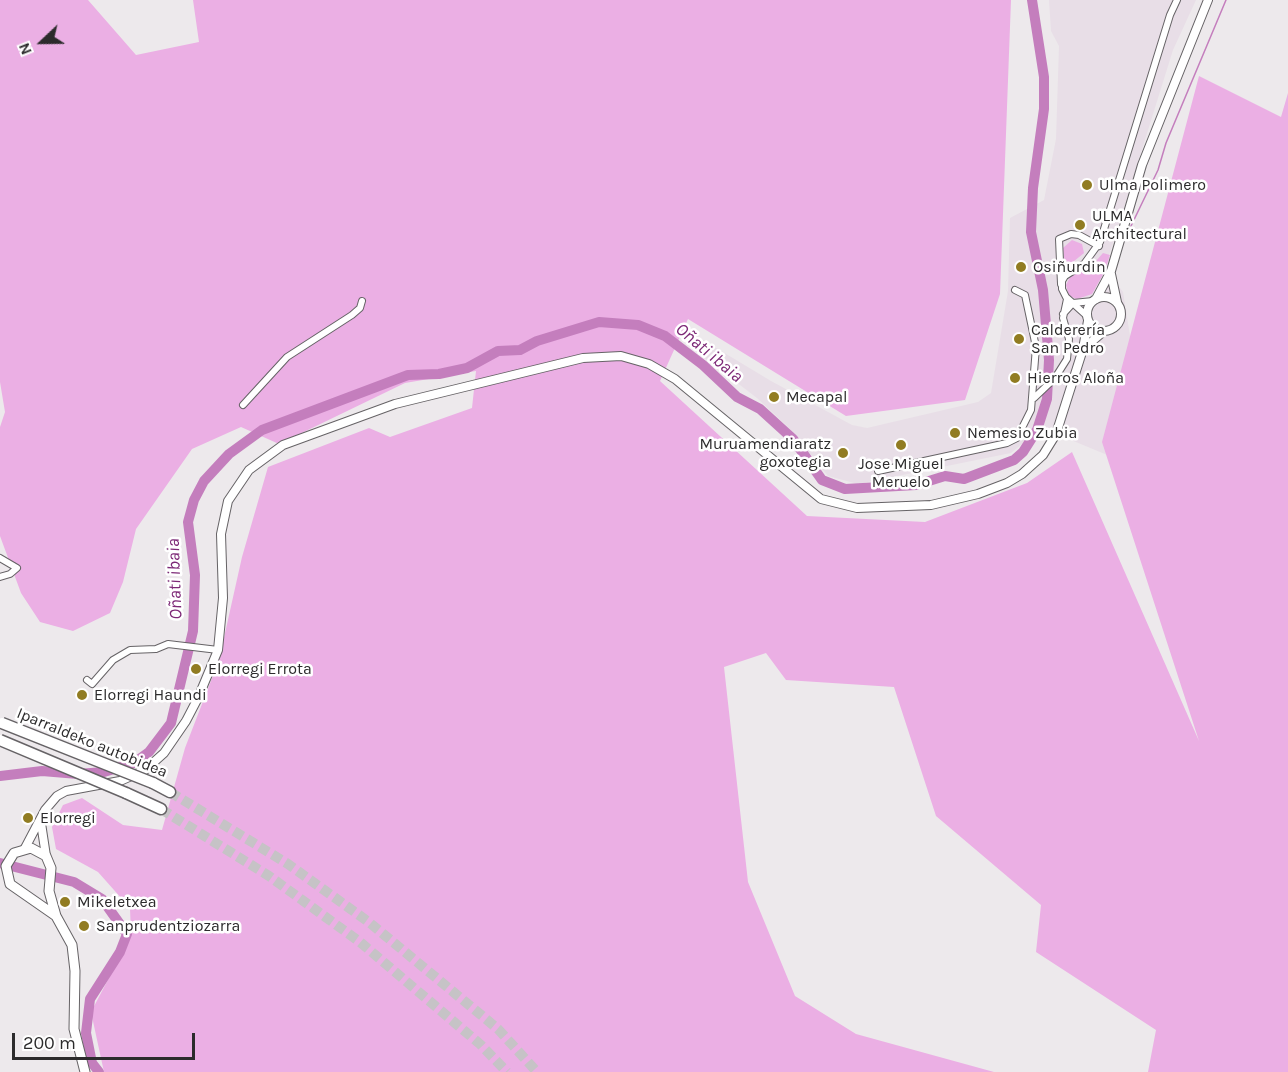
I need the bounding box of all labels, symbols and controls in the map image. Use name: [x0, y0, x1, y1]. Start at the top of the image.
north arrow: [12, 12, 72, 72]
text: N: [14, 40, 36, 58]
place label: Ulma Polimero: [1099, 175, 1206, 195]
marker: Ulma Polimero: [1080, 178, 1094, 192]
place label: ULMA Architectural: [1092, 206, 1187, 244]
marker: ULMA Architectural: [1073, 218, 1087, 232]
place label: Osiñurdin: [1033, 257, 1106, 277]
marker: Osiñurdin: [1014, 260, 1028, 274]
water label: Oñati ibaia: [671, 319, 747, 387]
place label: Calderería San Pedro: [1031, 320, 1105, 358]
marker: Calderería San Pedro: [1012, 332, 1026, 346]
place label: Hierros Aloña: [1027, 368, 1124, 388]
marker: Hierros Aloña: [1008, 371, 1022, 385]
place label: Mecapal: [786, 387, 847, 407]
marker: Mecapal: [767, 390, 781, 404]
place label: Nemesio Zubia: [967, 423, 1077, 443]
marker: Nemesio Zubia: [948, 426, 962, 440]
place label: Muruamendiaratz goxotegia: [699, 434, 831, 472]
marker: Jose Miguel Meruelo: [894, 438, 908, 452]
marker: Muruamendiaratz goxotegia: [836, 446, 850, 460]
place label: Jose Miguel Meruelo: [858, 454, 944, 492]
water label: Oñati ibaia: [163, 538, 187, 620]
place label: Elorregi Errota: [208, 659, 312, 679]
marker: Elorregi Errota: [189, 662, 203, 676]
place label: Elorregi Haundi: [94, 685, 207, 705]
marker: Elorregi Haundi: [75, 688, 89, 702]
street label: Iparraldeko autobidea: [14, 704, 170, 782]
place label: Elorregi: [40, 808, 96, 828]
marker: Elorregi: [21, 811, 35, 825]
place label: Mikeletxea: [77, 892, 156, 912]
marker: Mikeletxea: [58, 895, 72, 909]
place label: Sanprudentziozarra: [96, 916, 240, 936]
marker: Sanprudentziozarra: [77, 919, 91, 933]
scale bar: [15, 1021, 198, 1059]
text: 200 m: [23, 1032, 76, 1054]

